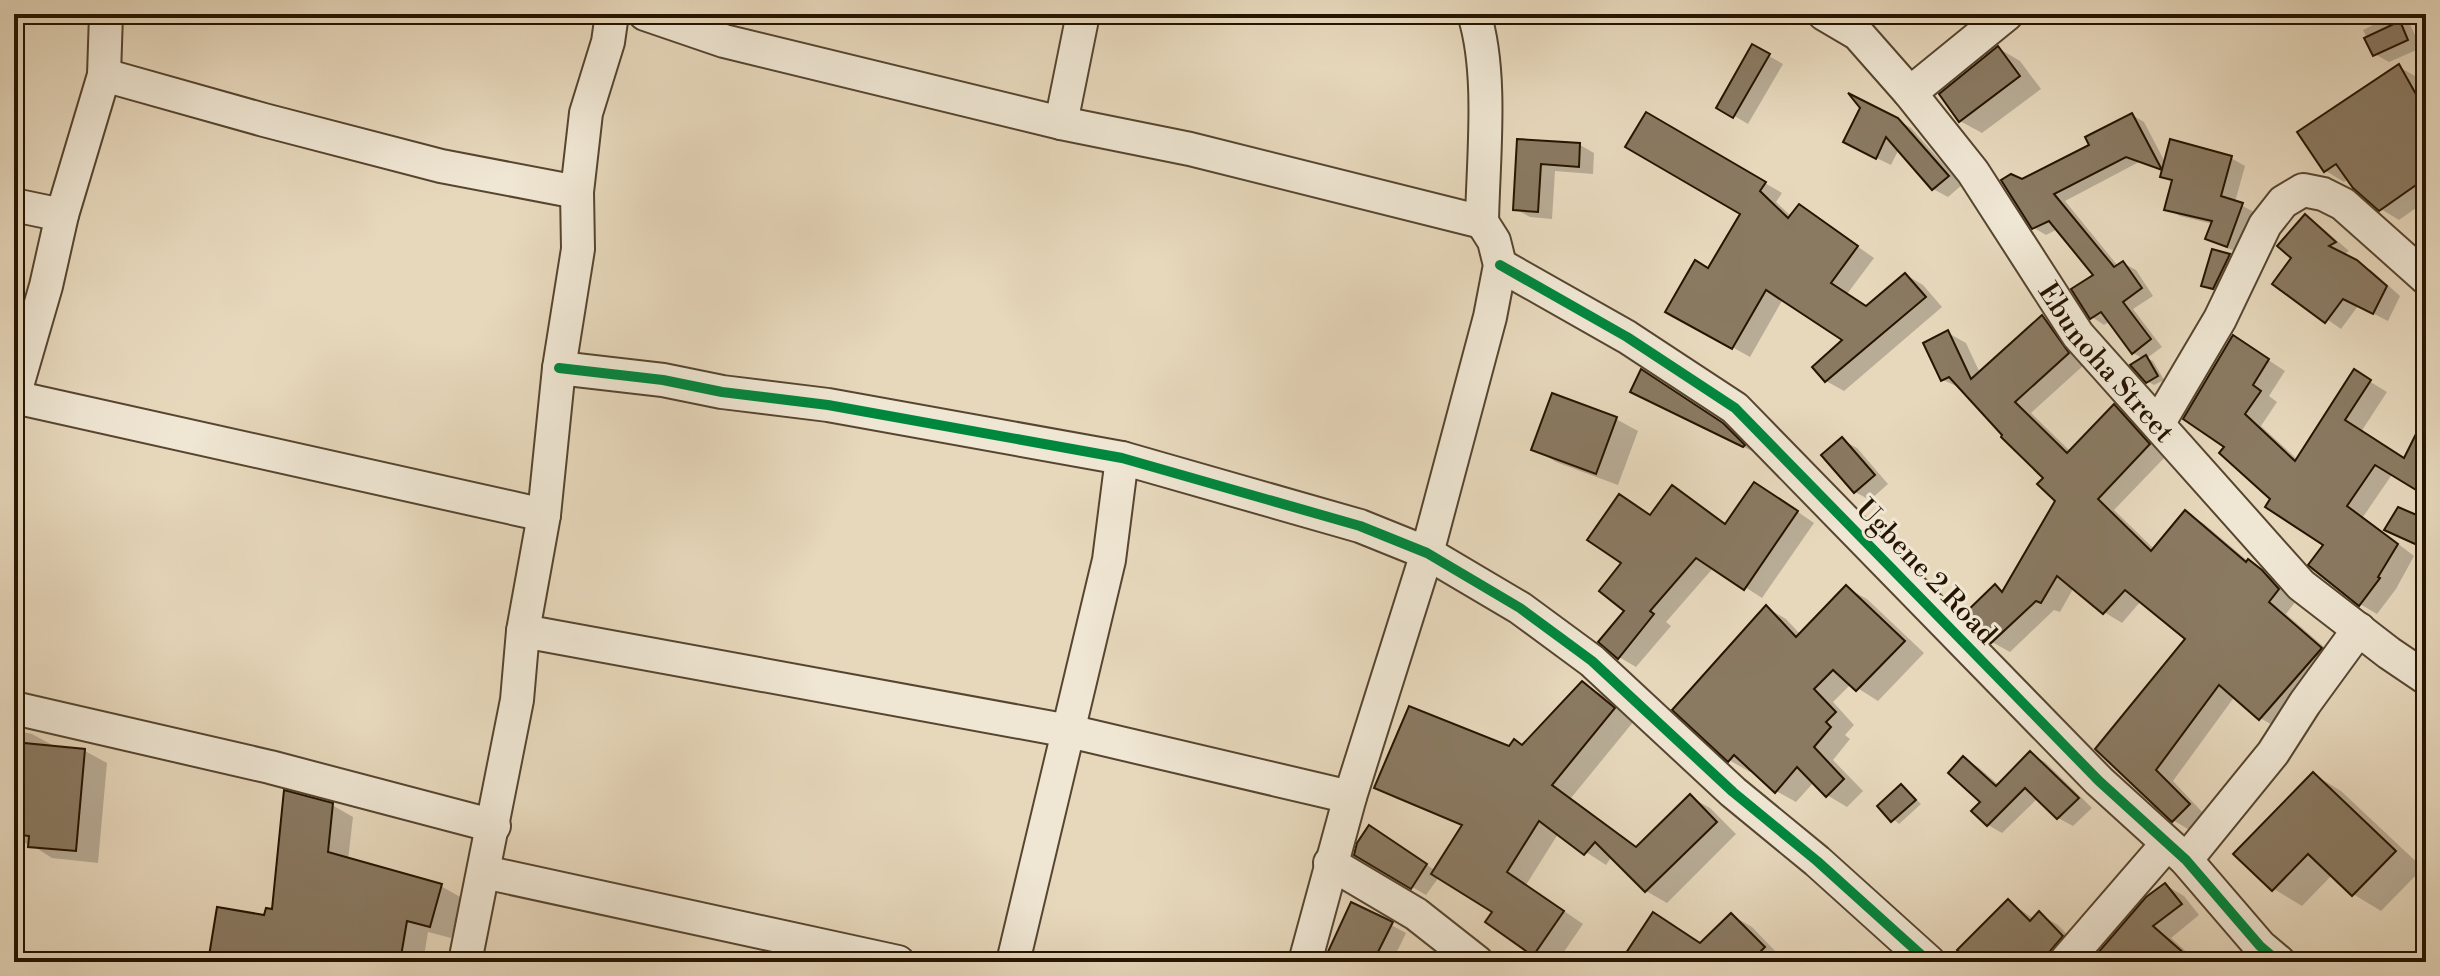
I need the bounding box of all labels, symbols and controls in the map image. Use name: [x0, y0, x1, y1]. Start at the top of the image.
street label: Ebunoha Street: [2030, 277, 2181, 450]
street label: Ugbene 2 Road: [1848, 492, 2004, 652]

